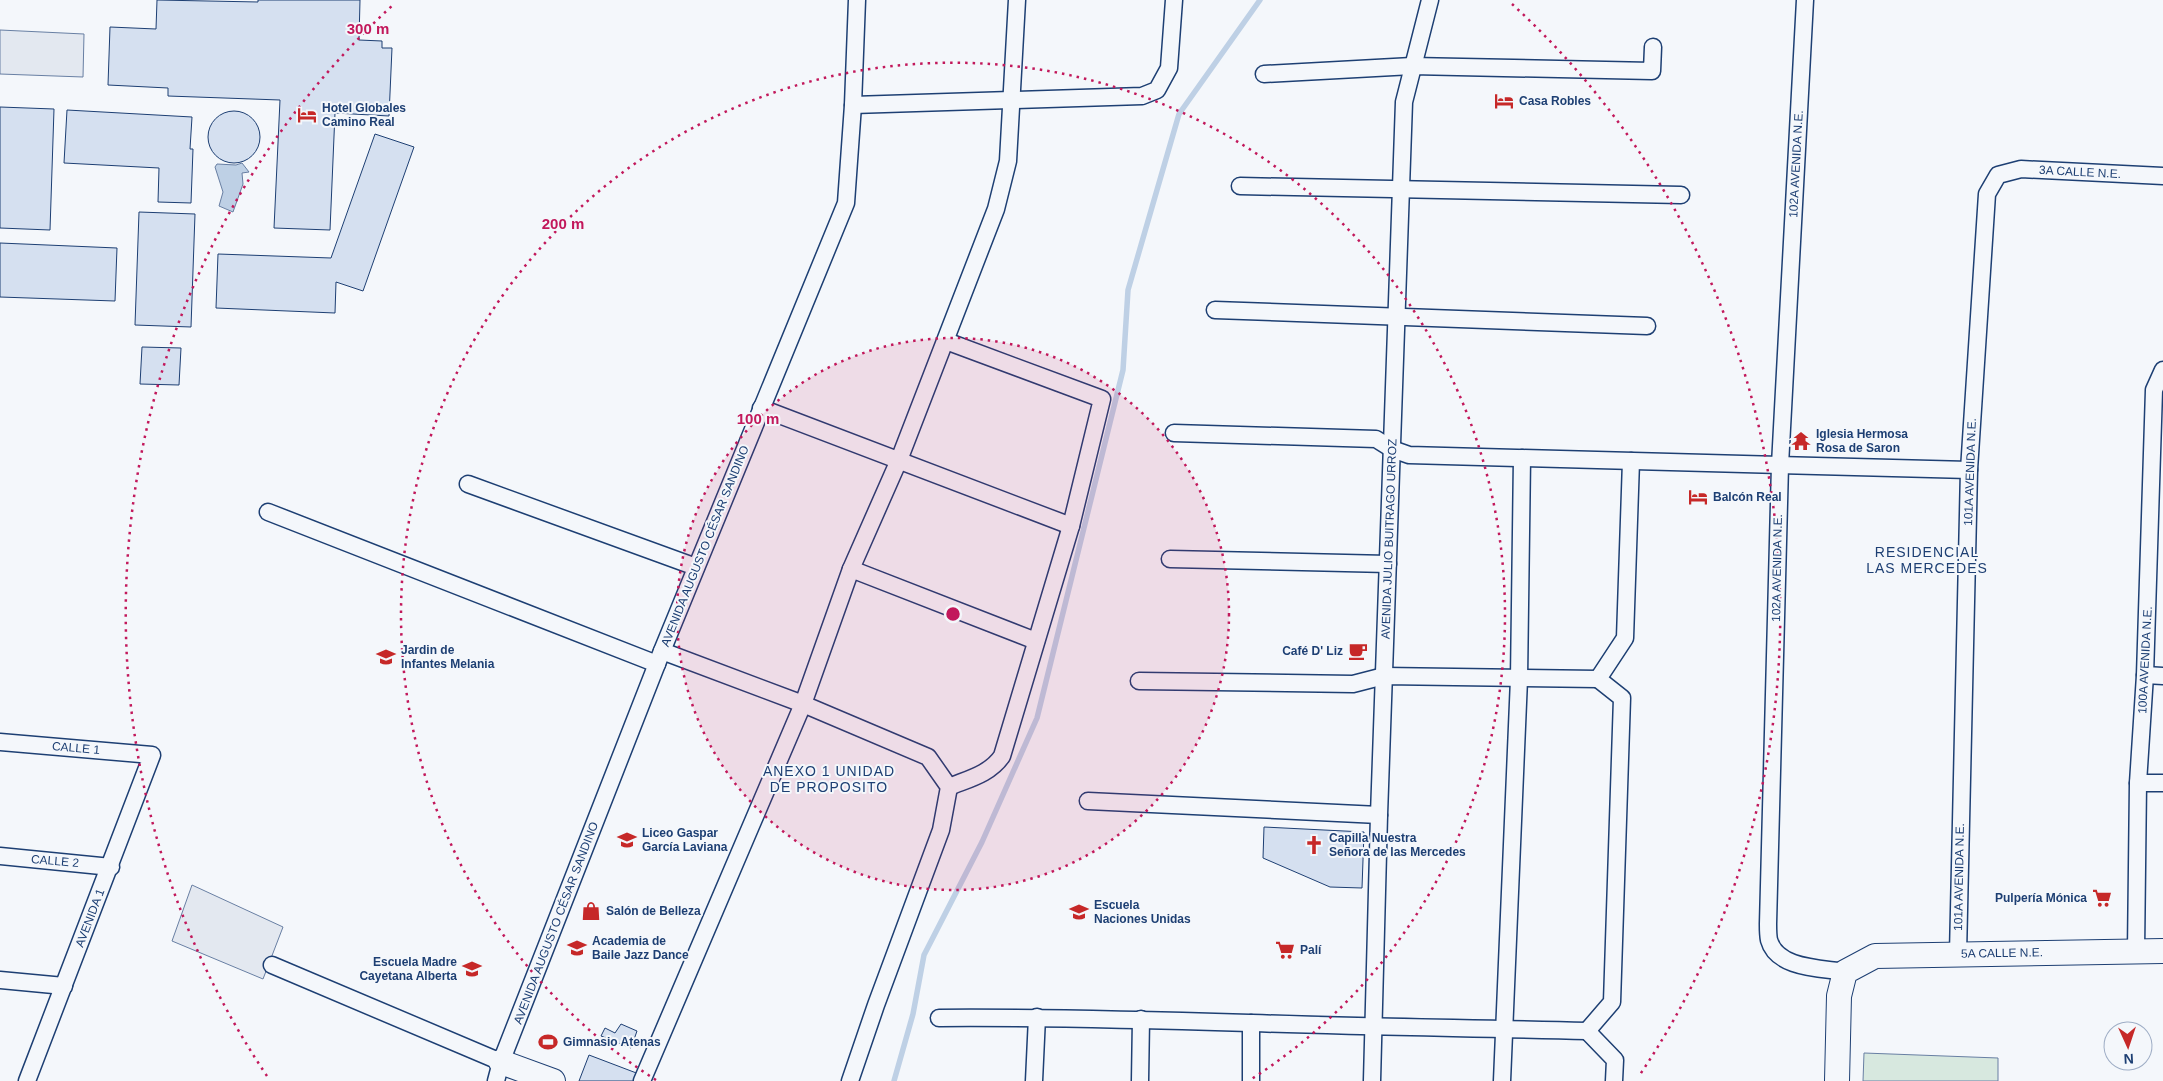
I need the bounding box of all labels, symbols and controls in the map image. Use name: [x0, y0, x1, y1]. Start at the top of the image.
text: 300 m: [347, 20, 389, 37]
hotel icon: Casa Robles: [1493, 90, 1515, 112]
place label: Casa Robles: [1519, 94, 1591, 108]
place label: Hotel Globales Camino Real: [322, 101, 406, 129]
hotel icon: Hotel Globales Camino Real: [296, 104, 318, 126]
street label: 102A AVENIDA N.E.: [1786, 110, 1806, 218]
street label: 3A CALLE N.E.: [2039, 163, 2121, 181]
text: 200 m: [542, 215, 584, 232]
text: 100 m: [737, 410, 779, 427]
street label: 101A AVENIDA N.E.: [1961, 418, 1979, 526]
place label: Iglesia Hermosa Rosa de Saron: [1816, 427, 1908, 455]
temple icon: Iglesia Hermosa Rosa de Saron: [1790, 430, 1812, 452]
street label: AVENIDA JULIO BUITRAGO URROZ: [1379, 439, 1399, 639]
street label: AVENIDA AUGUSTO CÉSAR SANDINO: [657, 443, 752, 649]
hotel icon: Balcón Real: [1687, 486, 1709, 508]
place label: Balcón Real: [1713, 490, 1782, 504]
street label: 102A AVENIDA N.E.: [1769, 514, 1785, 622]
district label: RESIDENCIAL LAS MERCEDES: [1866, 544, 1988, 576]
centre of rings: [944, 605, 962, 623]
street label: 100A AVENIDA N.E.: [2135, 606, 2155, 714]
cafe icon: Café D' Liz: [1347, 640, 1369, 662]
place label: Jardin de Infantes Melania: [401, 643, 495, 671]
place label: Café D' Liz: [1282, 644, 1343, 658]
school or university icon: Jardin de Infantes Melania: [375, 646, 397, 668]
street label: CALLE 1: [51, 739, 101, 757]
district label: ANEXO 1 UNIDAD DE PROPOSITO: [763, 763, 895, 795]
street label: AVENIDA AUGUSTO CÉSAR SANDINO: [510, 819, 601, 1026]
street label: 101A AVENIDA N.E.: [1951, 823, 1967, 931]
place label: Liceo Gaspar García Laviana: [642, 826, 728, 854]
school or university icon: Liceo Gaspar García Laviana: [616, 829, 638, 851]
place label: Capilla Nuestra Señora de las Mercedes: [1329, 831, 1466, 859]
church icon: Capilla Nuestra Señora de las Mercedes: [1303, 834, 1325, 856]
street label: CALLE 2: [30, 852, 80, 870]
street label: AVENIDA 1: [73, 887, 108, 949]
supermarket icon: Pulpería Mónica: [2091, 887, 2113, 909]
place label: Pulpería Mónica: [1995, 891, 2087, 905]
place label: Escuela Naciones Unidas: [1094, 898, 1191, 926]
shop icon: Salón de Belleza: [580, 900, 602, 922]
school or university icon: Escuela Naciones Unidas: [1068, 901, 1090, 923]
place label: Salón de Belleza: [606, 904, 701, 918]
place label: Academia de Baile Jazz Dance: [592, 934, 689, 962]
school or university icon: Academia de Baile Jazz Dance: [566, 937, 588, 959]
supermarket icon: Palí: [1274, 939, 1296, 961]
place label: Palí: [1300, 943, 1322, 957]
street label: 5A CALLE N.E.: [1961, 945, 2043, 961]
place label: Escuela Madre Cayetana Alberta: [359, 955, 457, 983]
school or university icon: Escuela Madre Cayetana Alberta: [461, 958, 483, 980]
north arrow: [2103, 1021, 2153, 1071]
sports icon: Gimnasio Atenas: [537, 1031, 559, 1053]
place label: Gimnasio Atenas: [563, 1035, 661, 1049]
text: N: [2123, 1051, 2134, 1067]

